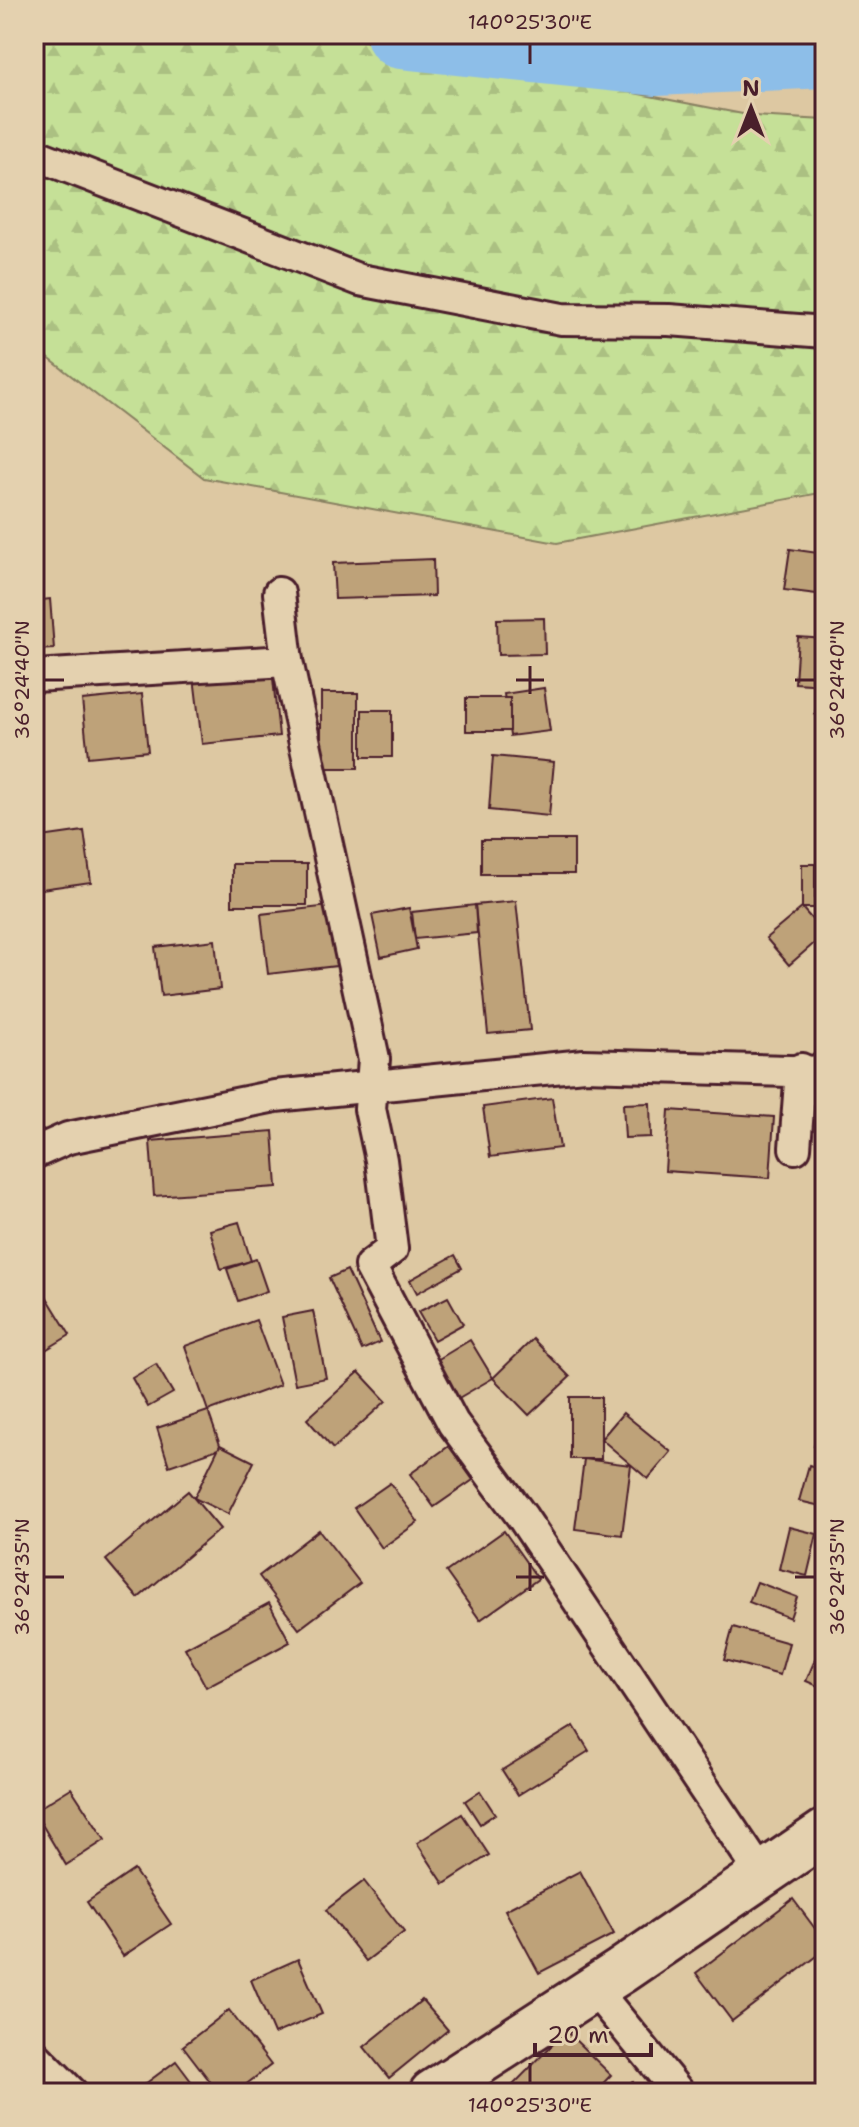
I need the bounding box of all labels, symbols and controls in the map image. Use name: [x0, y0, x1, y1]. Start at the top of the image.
text: 140°25'30"E: [468, 9, 592, 35]
north arrow: [711, 68, 791, 148]
text: N: [742, 74, 760, 103]
text: 36°24'40"N: [9, 620, 35, 740]
text: 36°24'40"N: [824, 620, 850, 740]
text: 36°24'35"N: [9, 1518, 35, 1636]
text: 36°24'35"N: [824, 1518, 850, 1636]
scale bar: [535, 2007, 651, 2057]
text: 20 m: [547, 2019, 609, 2051]
text: 140°25'30"E: [468, 2092, 592, 2118]

